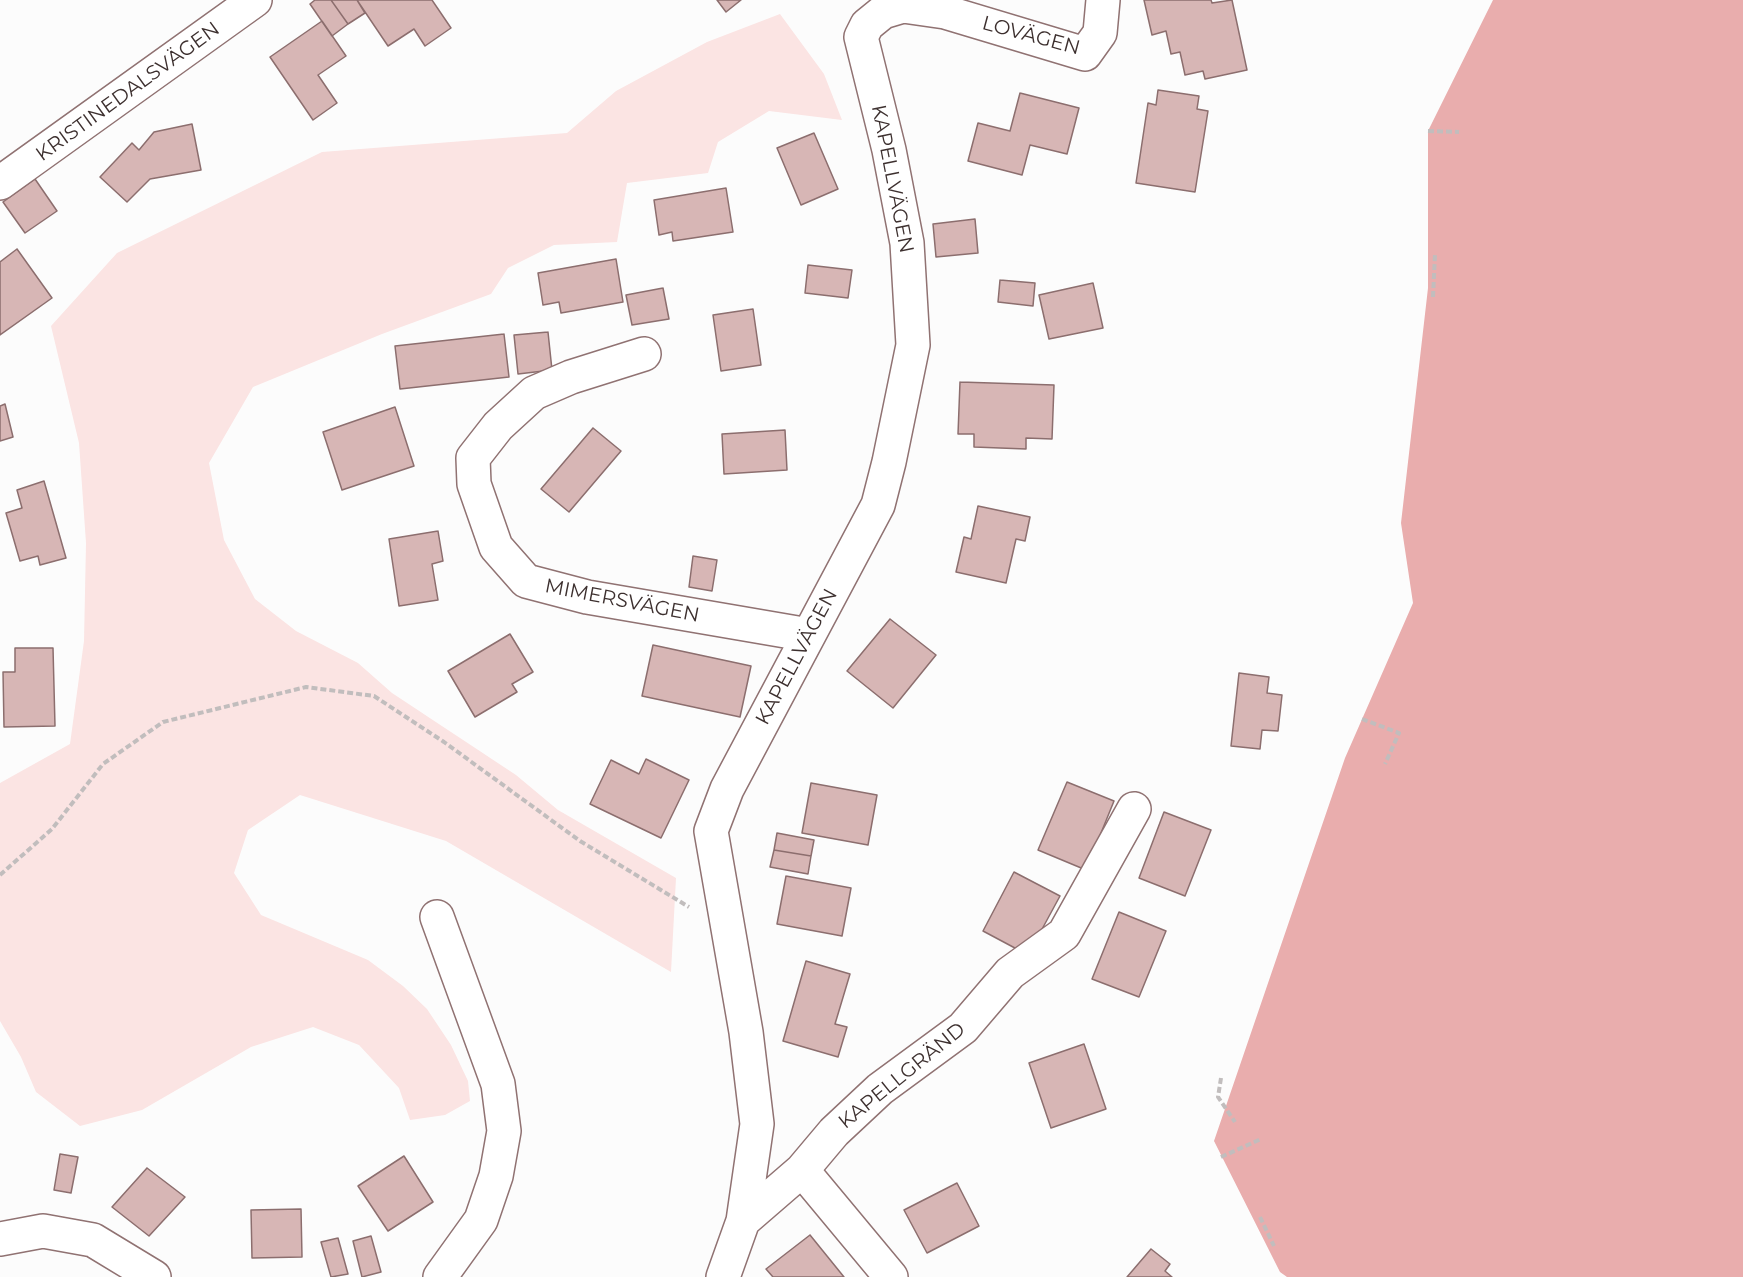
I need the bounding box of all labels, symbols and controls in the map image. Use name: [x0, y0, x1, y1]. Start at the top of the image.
street label: LOVÄGEN: [979, 11, 1083, 61]
street label: KRISTINEDALSVÄGEN: [32, 17, 224, 167]
street label: KAPELLVÄGEN: [866, 103, 918, 255]
street label: MIMERSVÄGEN: [543, 574, 701, 628]
street label: KAPELLVÄGEN: [751, 585, 843, 729]
street label: KAPELLGRÄND: [834, 1018, 970, 1134]

